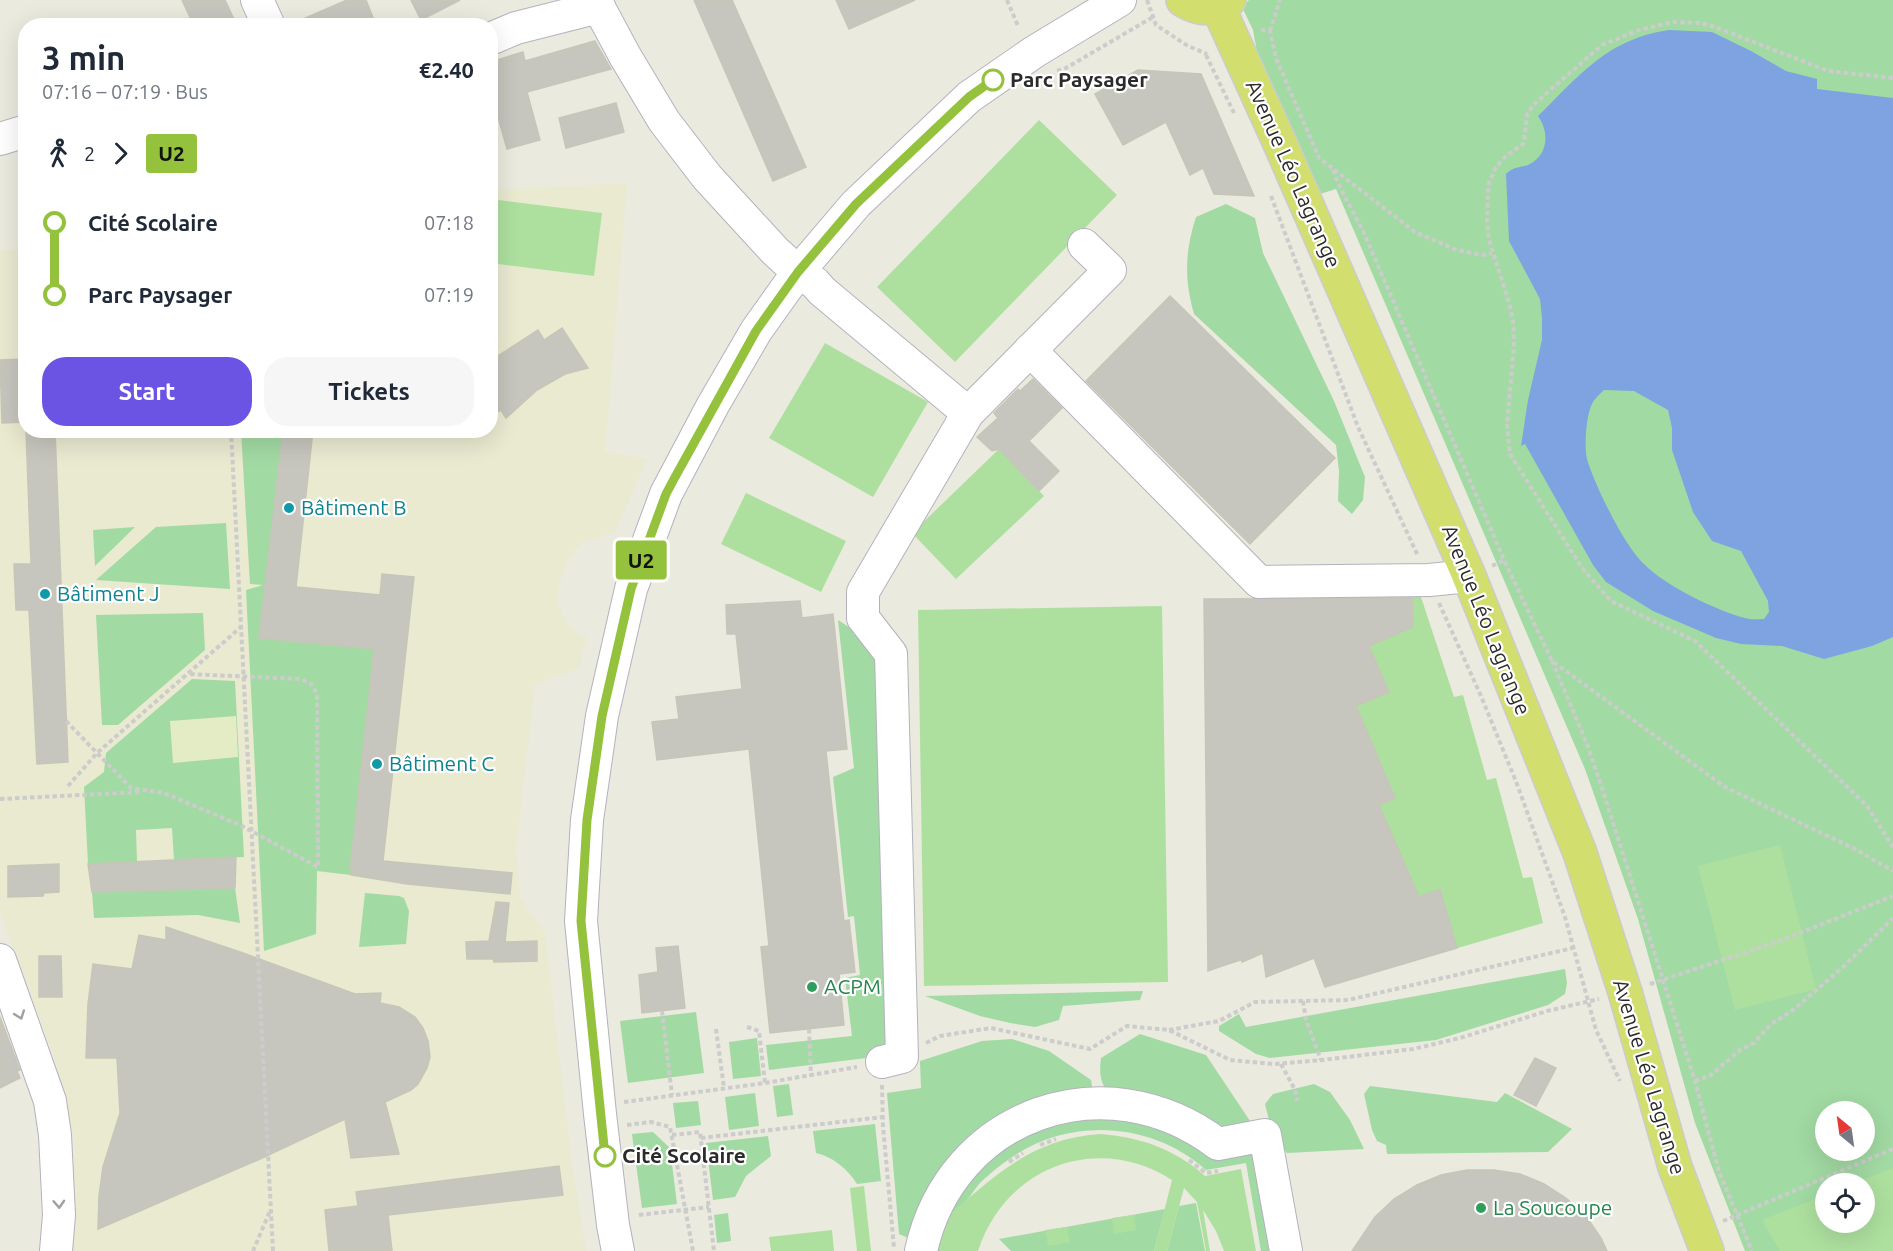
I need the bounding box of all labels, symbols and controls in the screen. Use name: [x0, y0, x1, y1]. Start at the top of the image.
text: 3 min: [42, 39, 125, 76]
text: €2.40: [419, 57, 474, 82]
place label: Parc Paysager: [1010, 67, 1148, 91]
marker: Parc Paysager: [982, 69, 1004, 91]
street label: Avenue Léo Lagrange: [1242, 76, 1346, 271]
text: 07:16 – 07:19 · Bus: [42, 80, 208, 103]
icon: walk: [42, 137, 75, 170]
icon: forward: [104, 137, 137, 170]
text: U2: [158, 141, 185, 165]
text: 2: [84, 142, 95, 165]
text: Cité Scolaire: [88, 210, 218, 235]
text: 07:18: [424, 211, 474, 234]
text: Parc Paysager: [88, 282, 232, 307]
text: 07:19: [424, 283, 474, 306]
button: Start: [42, 357, 252, 426]
button: Tickets: [264, 357, 474, 426]
place label: Bâtiment B: [301, 495, 407, 519]
marker: Bâtiment B: [282, 501, 296, 515]
street label: Avenue Léo Lagrange: [1438, 521, 1536, 718]
line badge: U2: [614, 540, 668, 580]
text: U2: [628, 548, 654, 572]
place label: Bâtiment J: [57, 581, 160, 605]
marker: Bâtiment J: [38, 587, 52, 601]
place label: Bâtiment C: [389, 751, 494, 775]
marker: Bâtiment C: [370, 757, 384, 771]
place label: ACPM: [824, 974, 881, 998]
street label: Avenue Léo Lagrange: [1609, 976, 1691, 1177]
marker: ACPM: [805, 980, 819, 994]
one-way arrow: [13, 1009, 25, 1020]
north arrow: [1815, 1101, 1875, 1161]
map controls: [1815, 1101, 1875, 1233]
place label: Cité Scolaire: [622, 1143, 746, 1167]
marker: Cité Scolaire: [594, 1145, 616, 1167]
button: locate: [1815, 1173, 1875, 1233]
place label: La Soucoupe: [1493, 1195, 1612, 1219]
one-way arrow: [52, 1200, 65, 1209]
marker: La Soucoupe: [1474, 1201, 1488, 1215]

